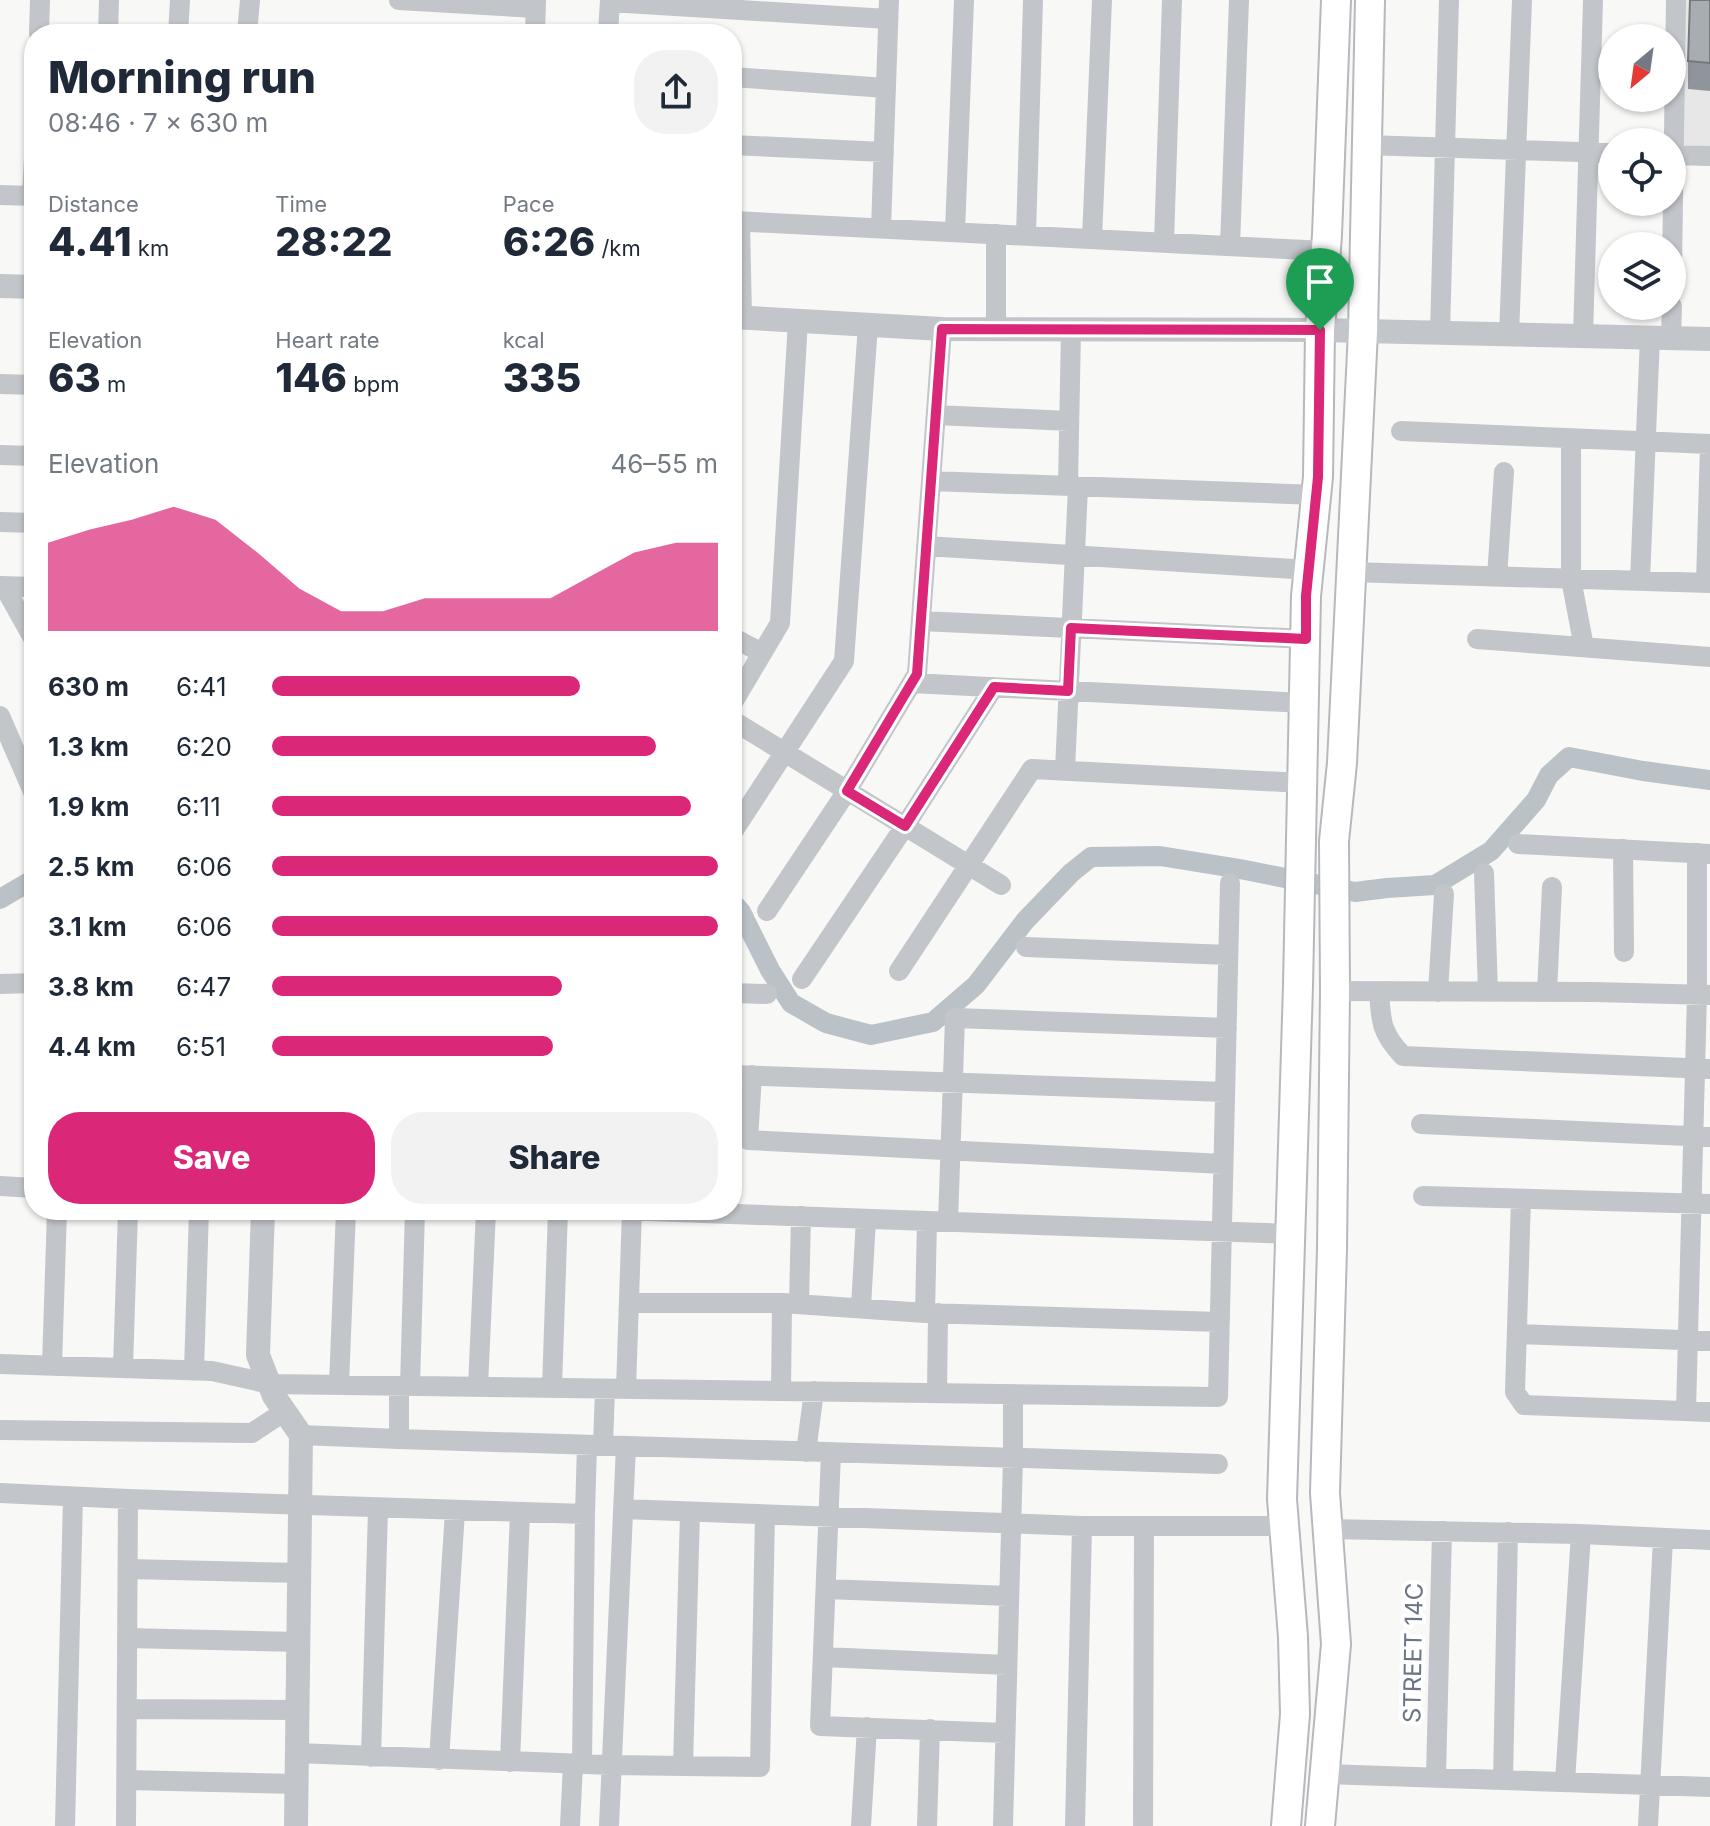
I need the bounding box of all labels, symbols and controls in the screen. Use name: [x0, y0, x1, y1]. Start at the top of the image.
north arrow: [1598, 24, 1686, 112]
map controls: [1598, 24, 1686, 320]
text: Morning run: [48, 50, 316, 104]
button: share: [634, 50, 718, 134]
text: 08:46 · 7 × 630 m: [48, 107, 268, 138]
button: locate: [1598, 128, 1686, 216]
text: Distance: [48, 191, 139, 217]
text: Time: [275, 191, 327, 217]
text: Pace: [503, 191, 554, 217]
text: 4.41: [48, 217, 132, 266]
text: 28:22: [275, 217, 393, 266]
text: 6:26: [503, 217, 595, 266]
button: layers: [1598, 232, 1686, 320]
text: km: [132, 235, 169, 261]
text: /km: [595, 235, 641, 261]
pin: [1286, 248, 1354, 330]
icon: arrive: [1298, 260, 1342, 304]
text: Elevation: [48, 327, 142, 353]
text: Heart rate: [275, 327, 380, 353]
text: kcal: [503, 327, 545, 353]
text: 63: [48, 353, 101, 402]
text: 146: [275, 353, 347, 402]
text: 335: [503, 353, 581, 402]
text: m: [101, 371, 126, 397]
text: bpm: [347, 371, 399, 397]
text: Elevation: [48, 448, 159, 479]
text: 46–55 m: [610, 448, 718, 479]
text: 630 m: [48, 671, 129, 702]
text: 6:41: [176, 671, 226, 702]
text: 1.3 km: [48, 731, 129, 762]
text: 6:20: [176, 731, 232, 762]
text: 1.9 km: [48, 791, 129, 822]
text: 6:11: [176, 791, 221, 822]
text: 2.5 km: [48, 851, 134, 882]
text: 6:06: [176, 851, 232, 882]
text: 3.1 km: [48, 911, 127, 942]
text: 6:06: [176, 911, 232, 942]
text: 3.8 km: [48, 971, 134, 1002]
text: 6:47: [176, 971, 231, 1002]
text: 4.4 km: [48, 1031, 136, 1062]
text: 6:51: [176, 1031, 226, 1062]
button: Save: [48, 1112, 375, 1204]
button: Share: [391, 1112, 718, 1204]
street label: STREET 14C: [1397, 1583, 1429, 1723]

